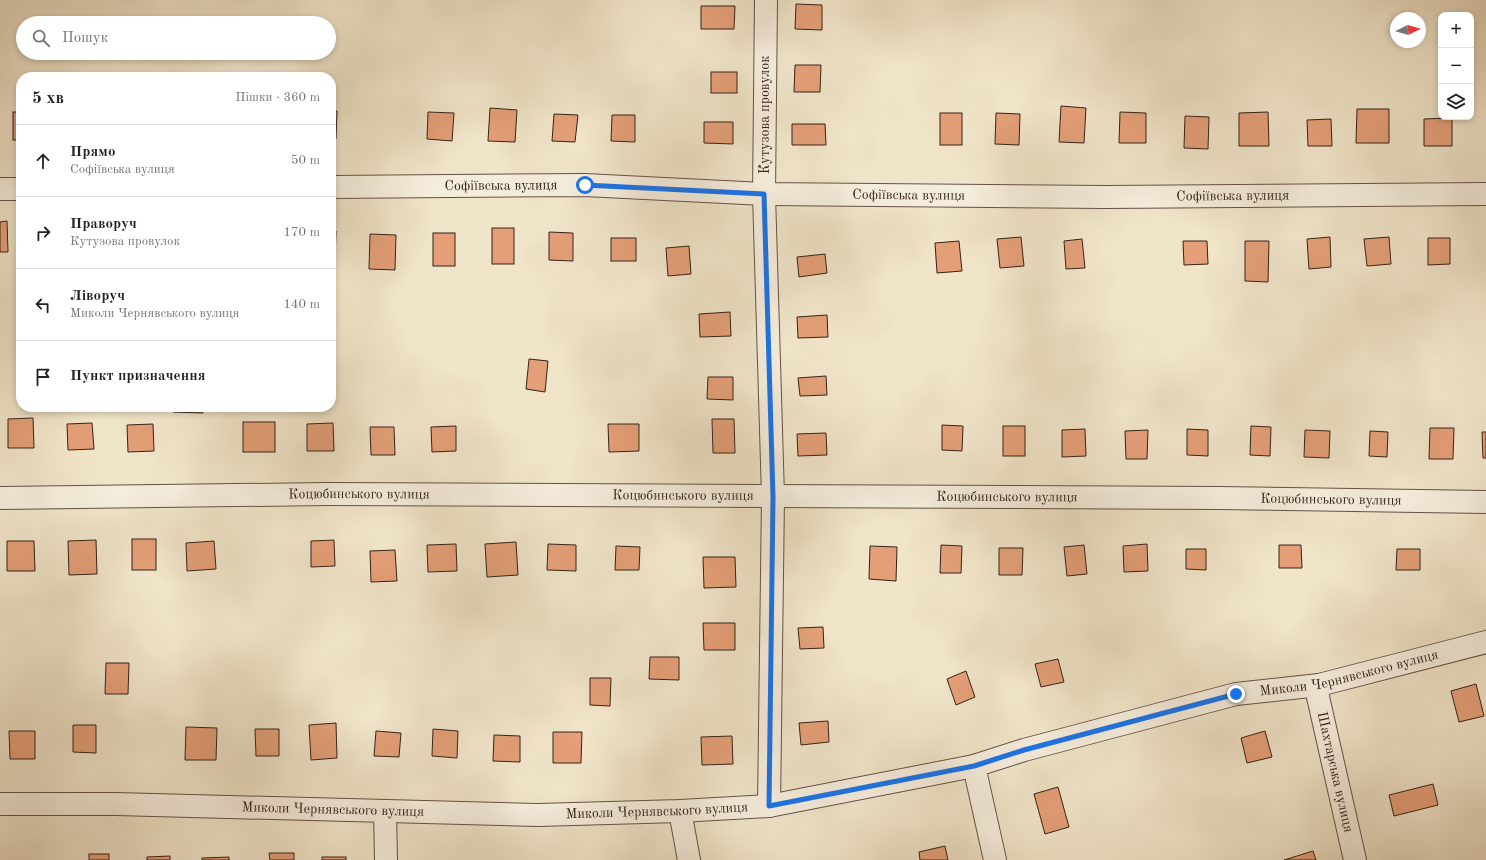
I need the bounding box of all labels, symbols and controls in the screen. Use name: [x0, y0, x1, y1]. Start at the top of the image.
north arrow: [1390, 12, 1426, 48]
map controls: [1438, 12, 1474, 120]
button: +: [1438, 12, 1474, 48]
search box: [16, 16, 336, 60]
icon: search: [30, 27, 52, 49]
text: Пошук: [62, 31, 108, 46]
button: −: [1438, 48, 1474, 84]
street label: Кутузова провулок: [758, 56, 772, 174]
button: layers: [1438, 84, 1474, 120]
text: 5 хв: [32, 90, 64, 107]
text: Пішки · 360 m: [235, 91, 320, 104]
text: Прямо: [70, 145, 116, 160]
icon: ahead: [32, 150, 54, 172]
text: 50 m: [291, 154, 320, 167]
text: Софіївська вулиця: [70, 163, 175, 176]
route start: [576, 176, 594, 194]
street label: Софіївська вулиця: [445, 178, 557, 194]
street label: Софіївська вулиця: [852, 188, 965, 203]
street label: Софіївська вулиця: [1176, 189, 1289, 204]
text: Праворуч: [70, 217, 137, 232]
icon: right: [32, 222, 54, 244]
text: 170 m: [283, 226, 320, 239]
text: Кутузова провулок: [70, 235, 180, 248]
text: Ліворуч: [70, 289, 125, 304]
icon: left: [32, 294, 54, 316]
text: 140 m: [283, 298, 320, 311]
text: Миколи Чернявського вулиця: [70, 307, 239, 320]
icon: arrive: [32, 366, 54, 388]
text: Пункт призначення: [70, 369, 206, 384]
street label: Коцюбинського вулиця: [288, 487, 430, 501]
street label: Коцюбинського вулиця: [612, 488, 754, 503]
street label: Коцюбинського вулиця: [936, 490, 1078, 504]
street label: Коцюбинського вулиця: [1260, 492, 1402, 508]
street label: Миколи Чернявського вулиця: [1259, 648, 1440, 698]
route end: [1227, 685, 1245, 703]
street label: Шахтарська вулиця: [1315, 710, 1355, 834]
street label: Миколи Чернявського вулиця: [241, 800, 424, 819]
street label: Миколи Чернявського вулиця: [565, 800, 748, 821]

